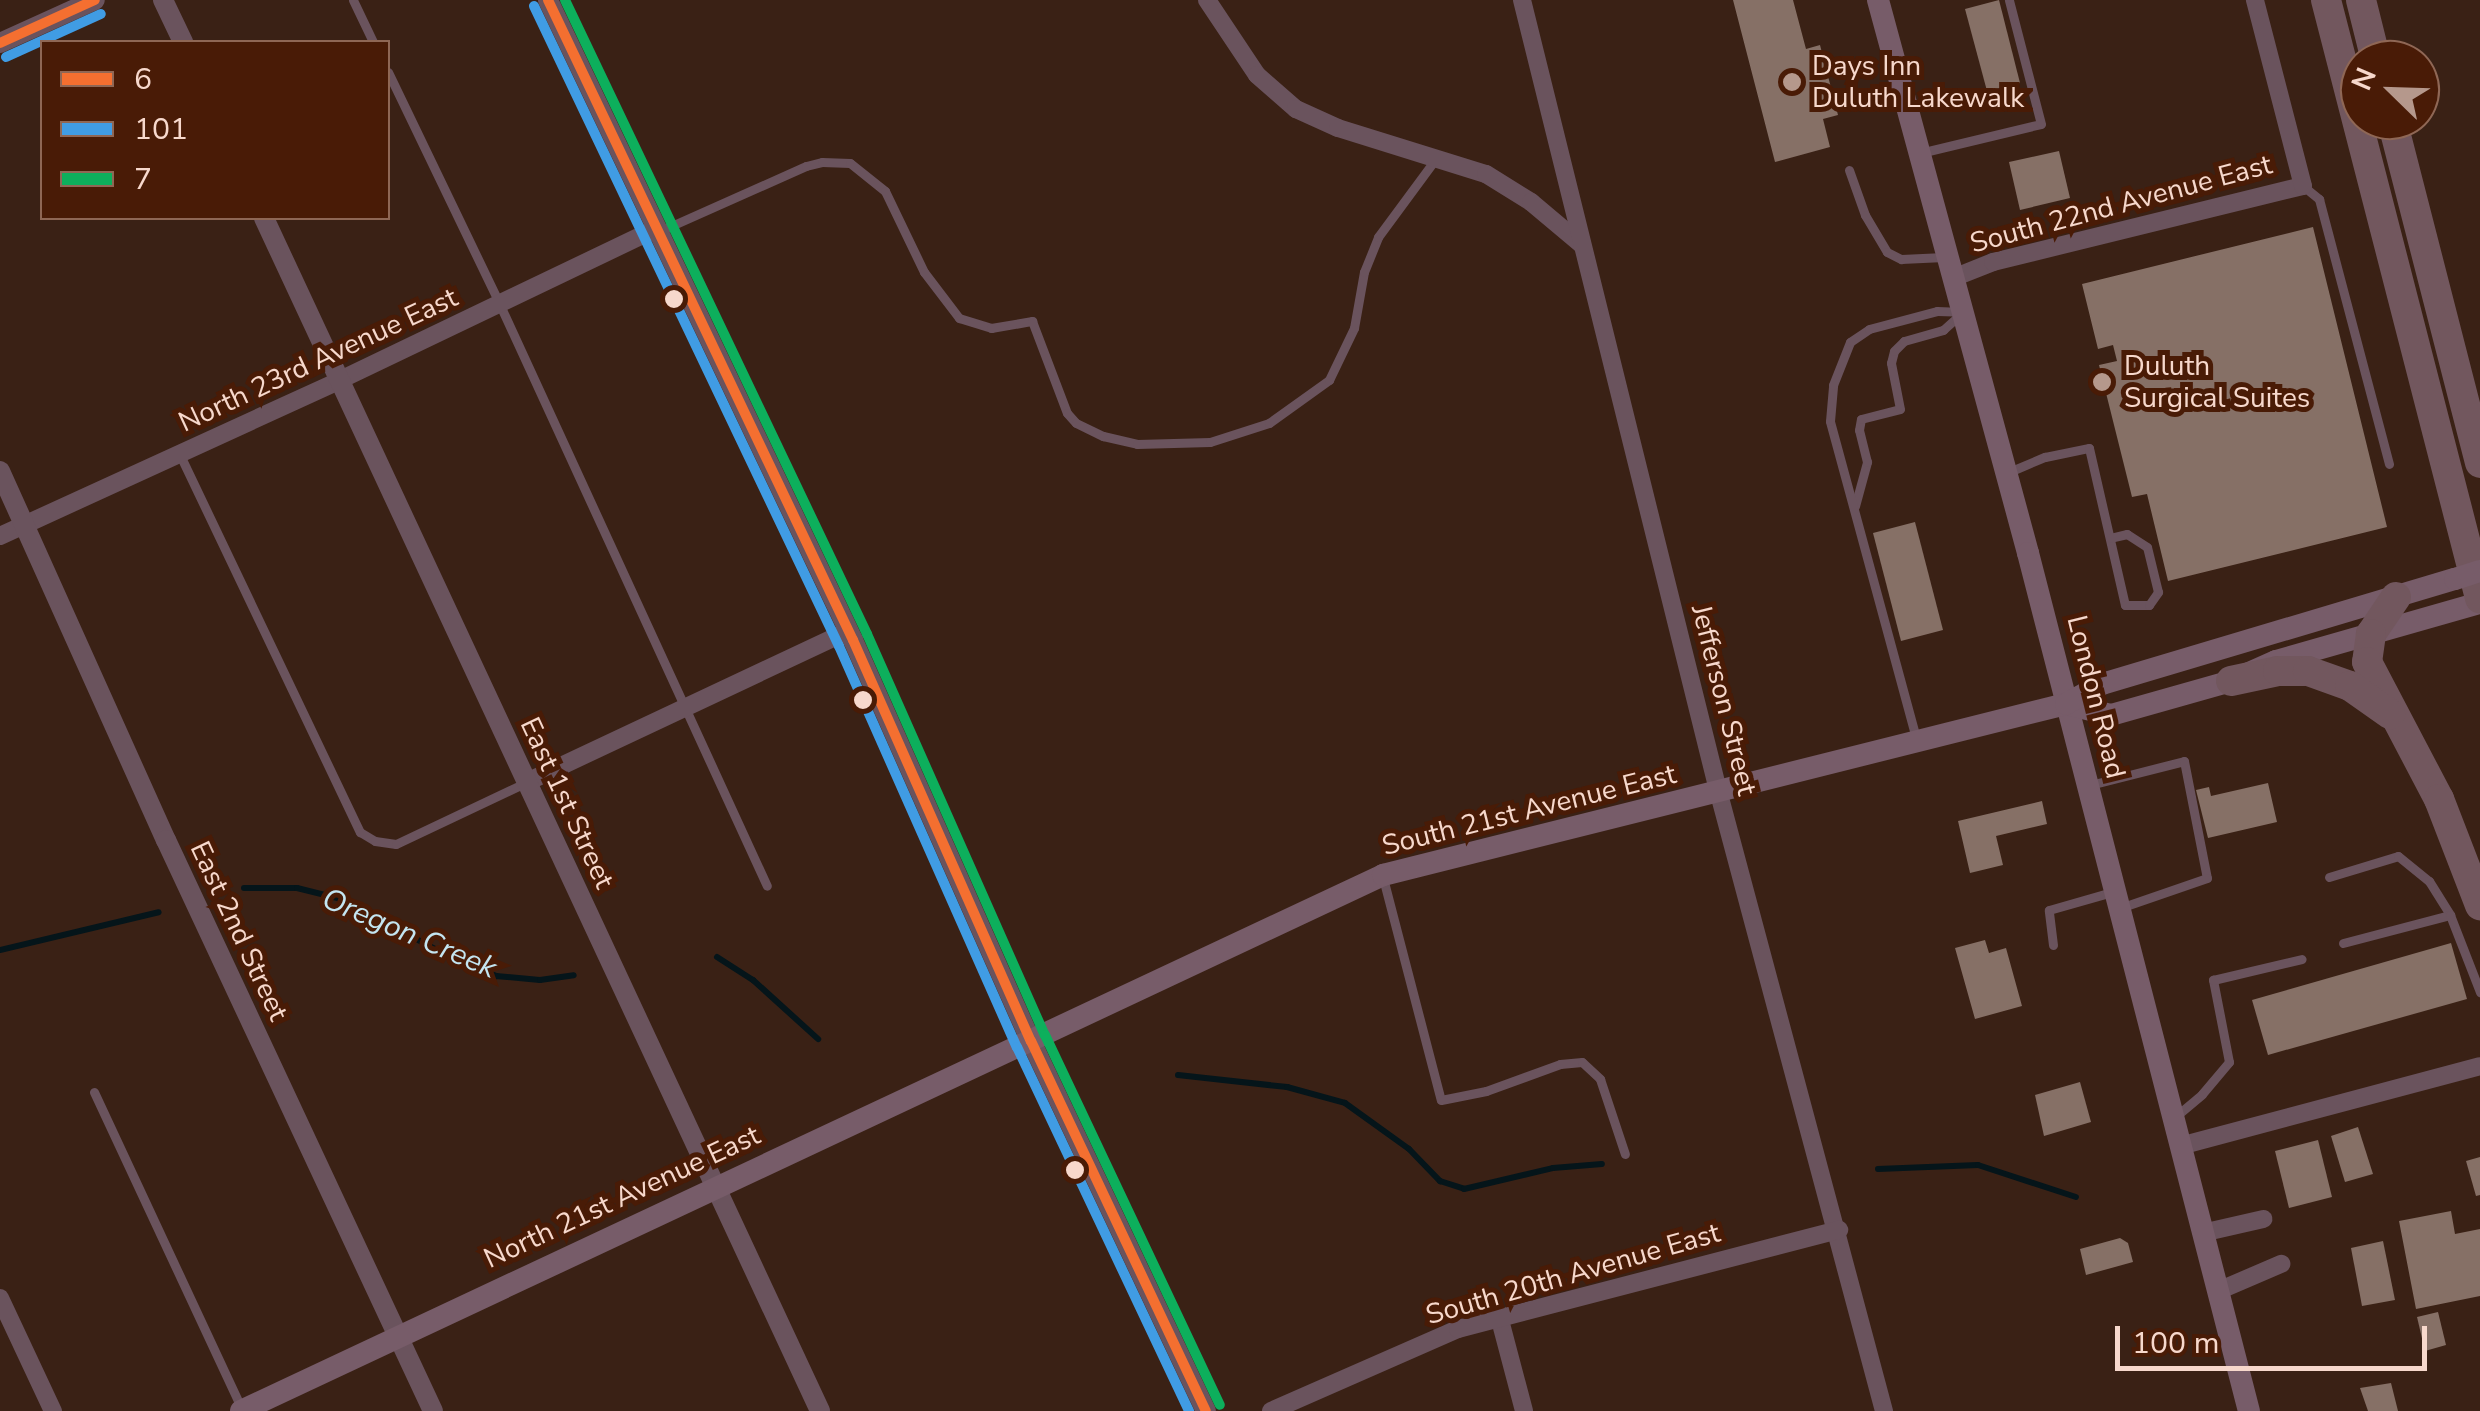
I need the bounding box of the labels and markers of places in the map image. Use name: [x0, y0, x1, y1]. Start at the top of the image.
place label: Days Inn Duluth Lakewalk: [1812, 49, 2024, 115]
marker: Days Inn Duluth Lakewalk: [1781, 71, 1803, 93]
unlabelled marker: [664, 289, 684, 309]
place label: Duluth Surgical Suites: [2124, 349, 2310, 415]
marker: Duluth Surgical Suites: [2089, 369, 2115, 395]
unlabelled marker: [853, 690, 873, 710]
unlabelled marker: [1065, 1160, 1085, 1180]

